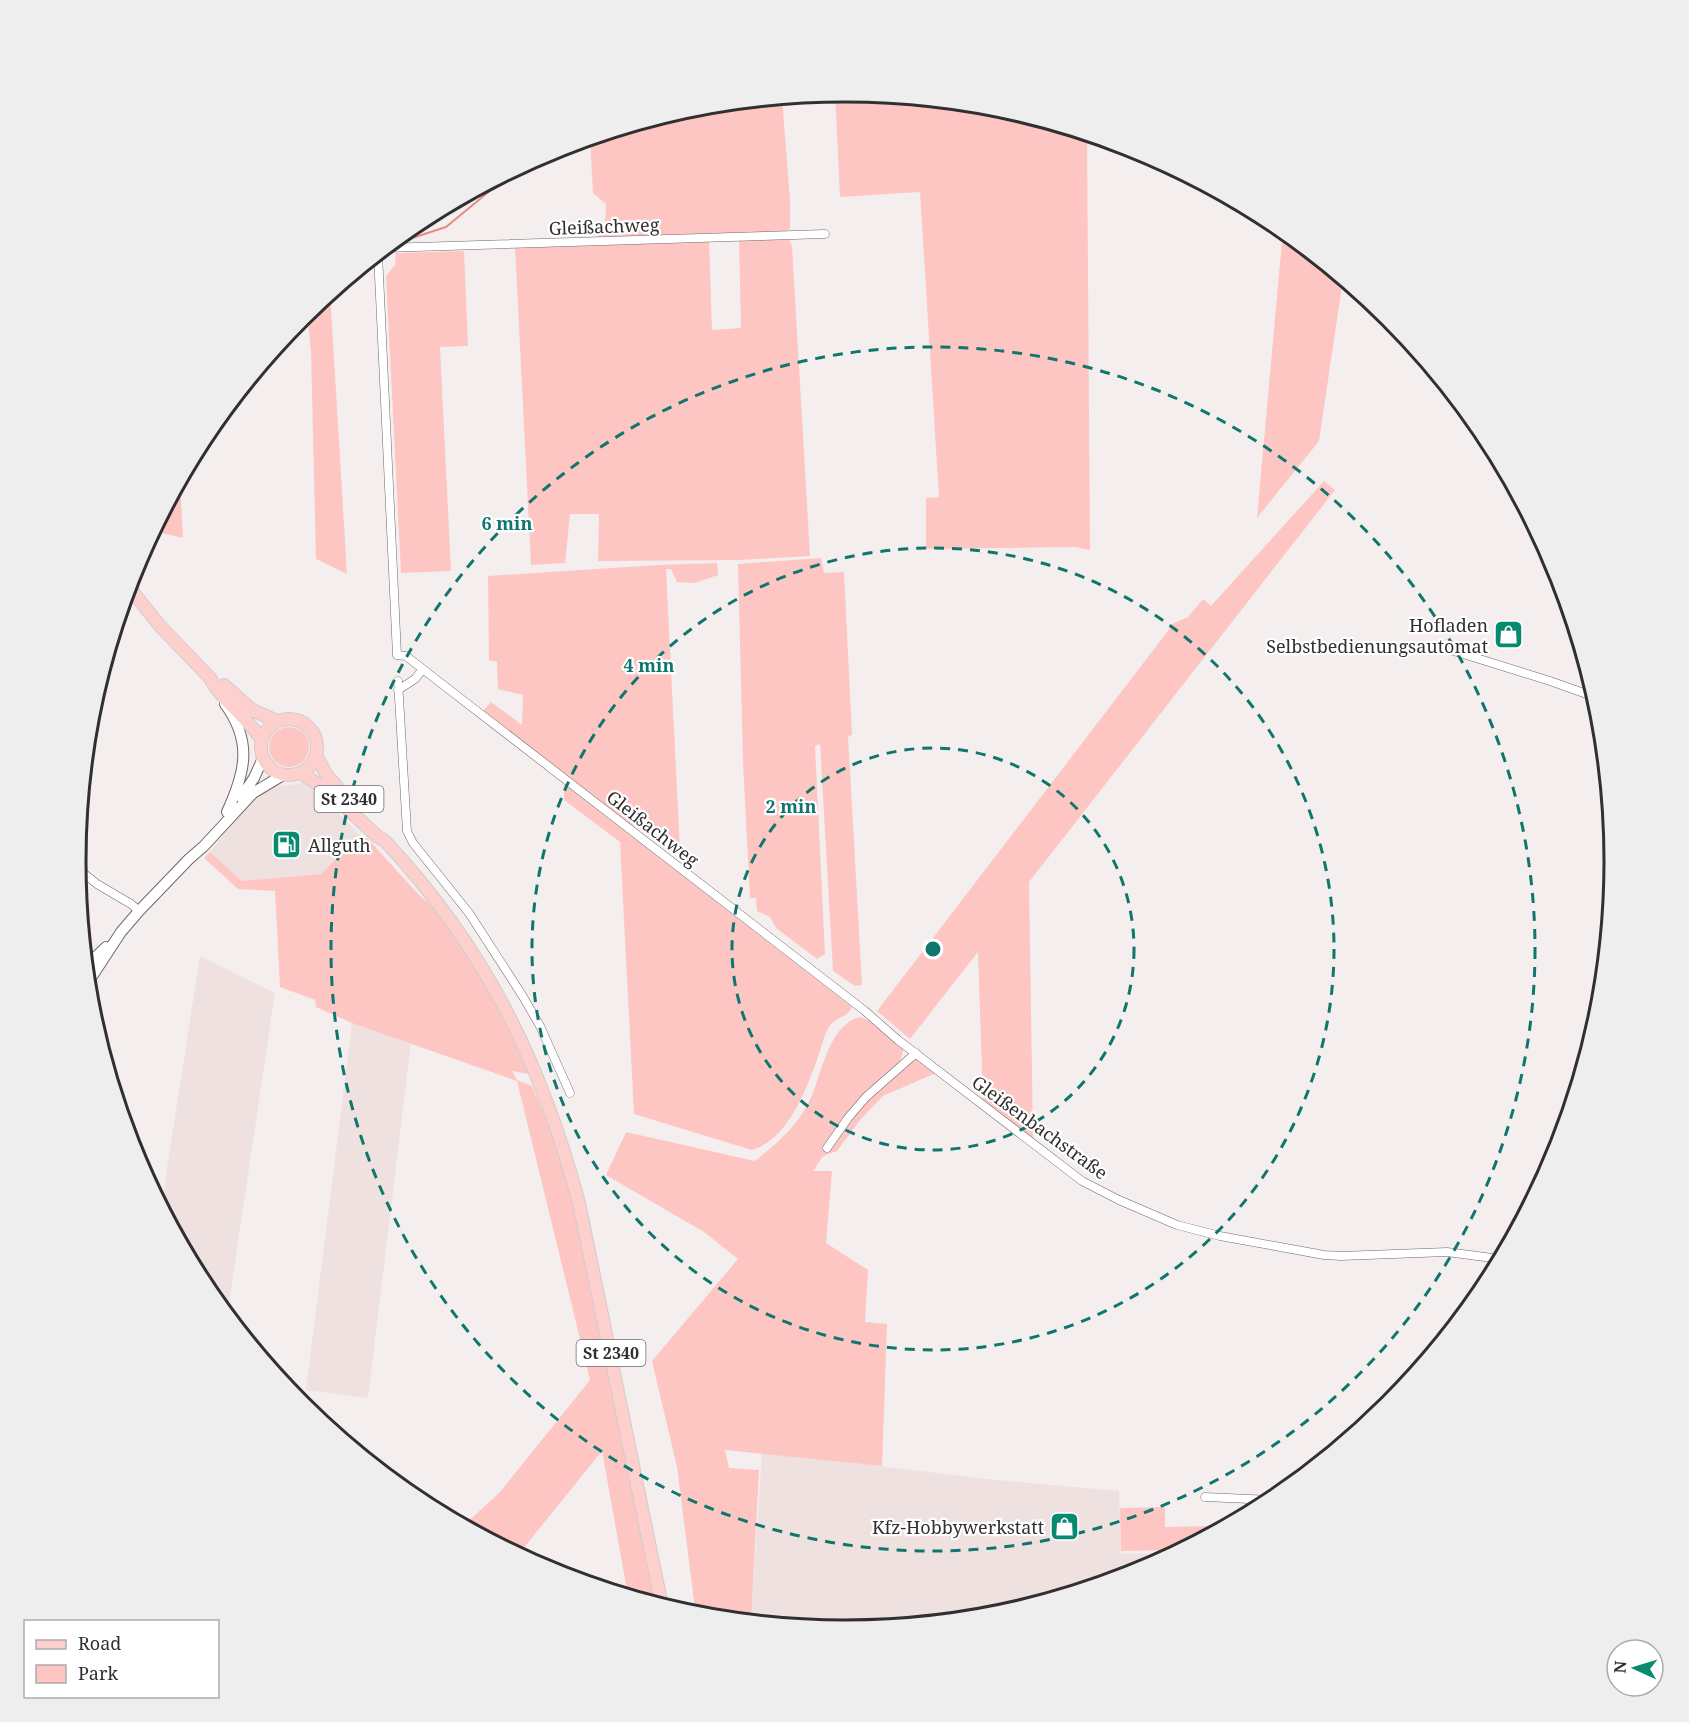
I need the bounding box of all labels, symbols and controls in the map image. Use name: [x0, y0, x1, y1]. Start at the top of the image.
street label: Gleißachweg: [548, 212, 660, 240]
text: 6 min: [482, 511, 532, 535]
place label: Hofladen Selbstbedienungsautomat: [1266, 613, 1488, 658]
shop icon: Hofladen Selbstbedienungsautomat: [1493, 619, 1525, 651]
text: 4 min: [624, 653, 674, 677]
street label: Gleißachweg: [602, 784, 704, 872]
road number: St 2340: [314, 786, 384, 812]
text: 2 min: [766, 794, 816, 818]
fuel station icon: Allguth: [271, 829, 303, 861]
place label: Allguth: [308, 833, 371, 857]
centre of rings: [923, 939, 943, 959]
street label: Gleißenbachstraße: [967, 1070, 1113, 1184]
road number: St 2340: [576, 1340, 646, 1366]
shop icon: Kfz-Hobbywerkstatt: [1049, 1511, 1081, 1543]
place label: Kfz-Hobbywerkstatt: [872, 1515, 1044, 1539]
legend: [24, 1620, 219, 1698]
text: Road: [78, 1631, 121, 1655]
north arrow: [1605, 1638, 1665, 1698]
text: N: [1609, 1660, 1631, 1674]
text: Park: [78, 1661, 118, 1685]

